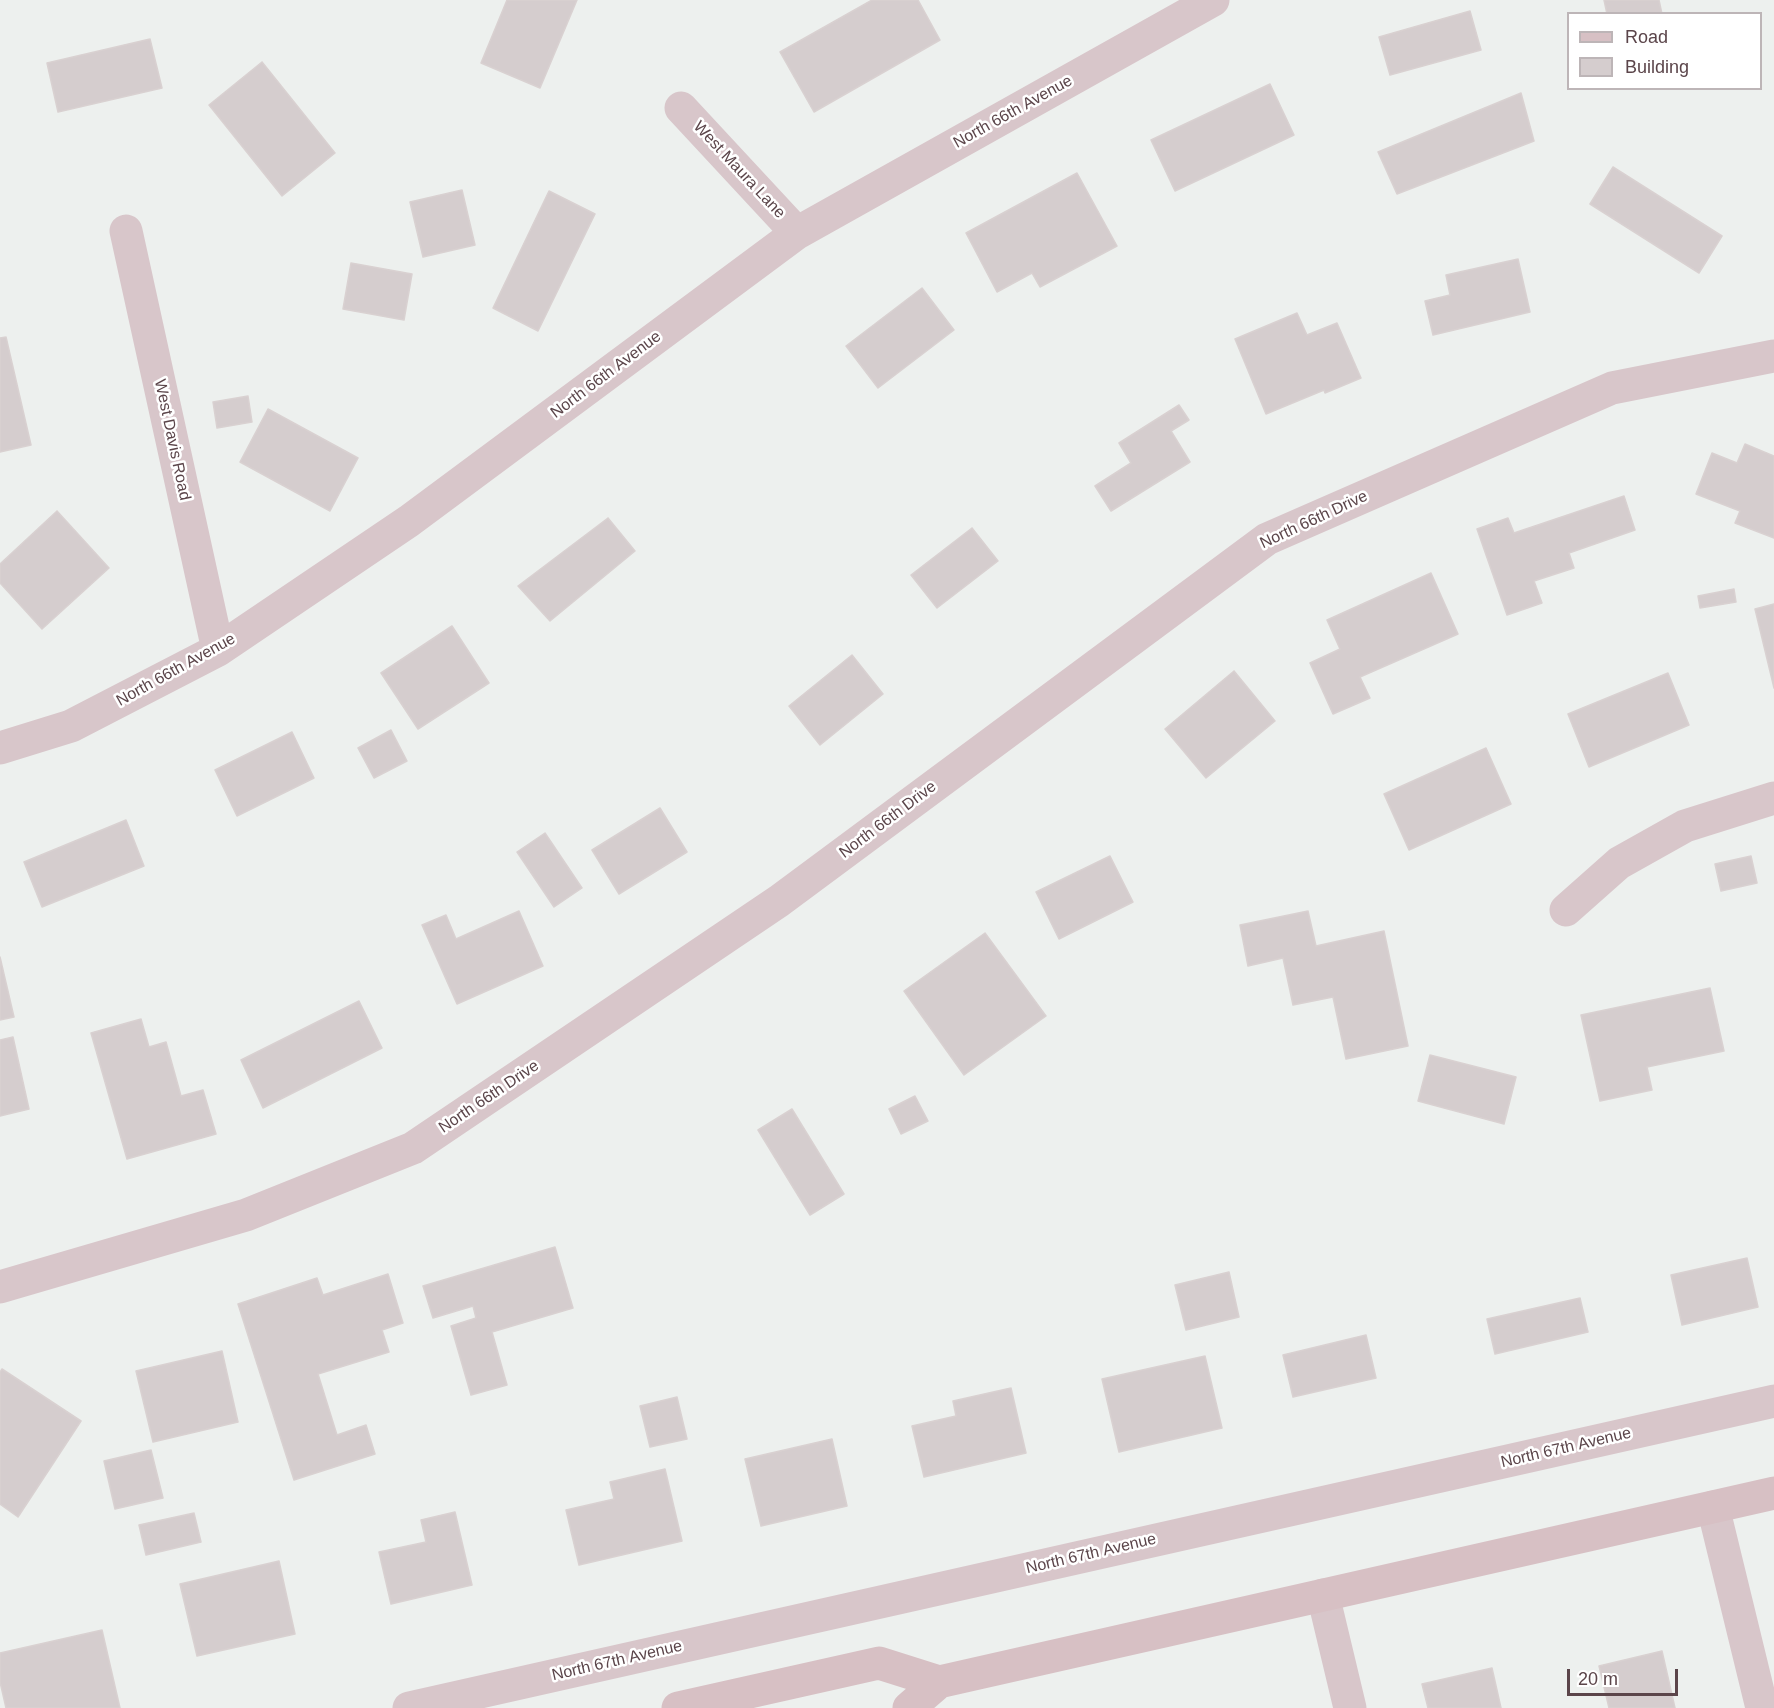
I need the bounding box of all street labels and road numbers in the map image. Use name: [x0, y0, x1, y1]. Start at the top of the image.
street label: North 66th Avenue: [950, 71, 1076, 153]
street label: West Maura Lane: [689, 117, 789, 223]
street label: North 66th Avenue: [547, 327, 665, 423]
street label: West Davis Road: [150, 378, 194, 502]
street label: North 66th Drive: [1257, 487, 1371, 553]
street label: North 66th Avenue: [113, 629, 239, 711]
street label: North 66th Drive: [836, 777, 940, 863]
street label: North 66th Drive: [435, 1056, 543, 1138]
street label: North 67th Avenue: [1499, 1424, 1633, 1472]
street label: North 67th Avenue: [1024, 1530, 1158, 1578]
street label: North 67th Avenue: [550, 1637, 684, 1685]

